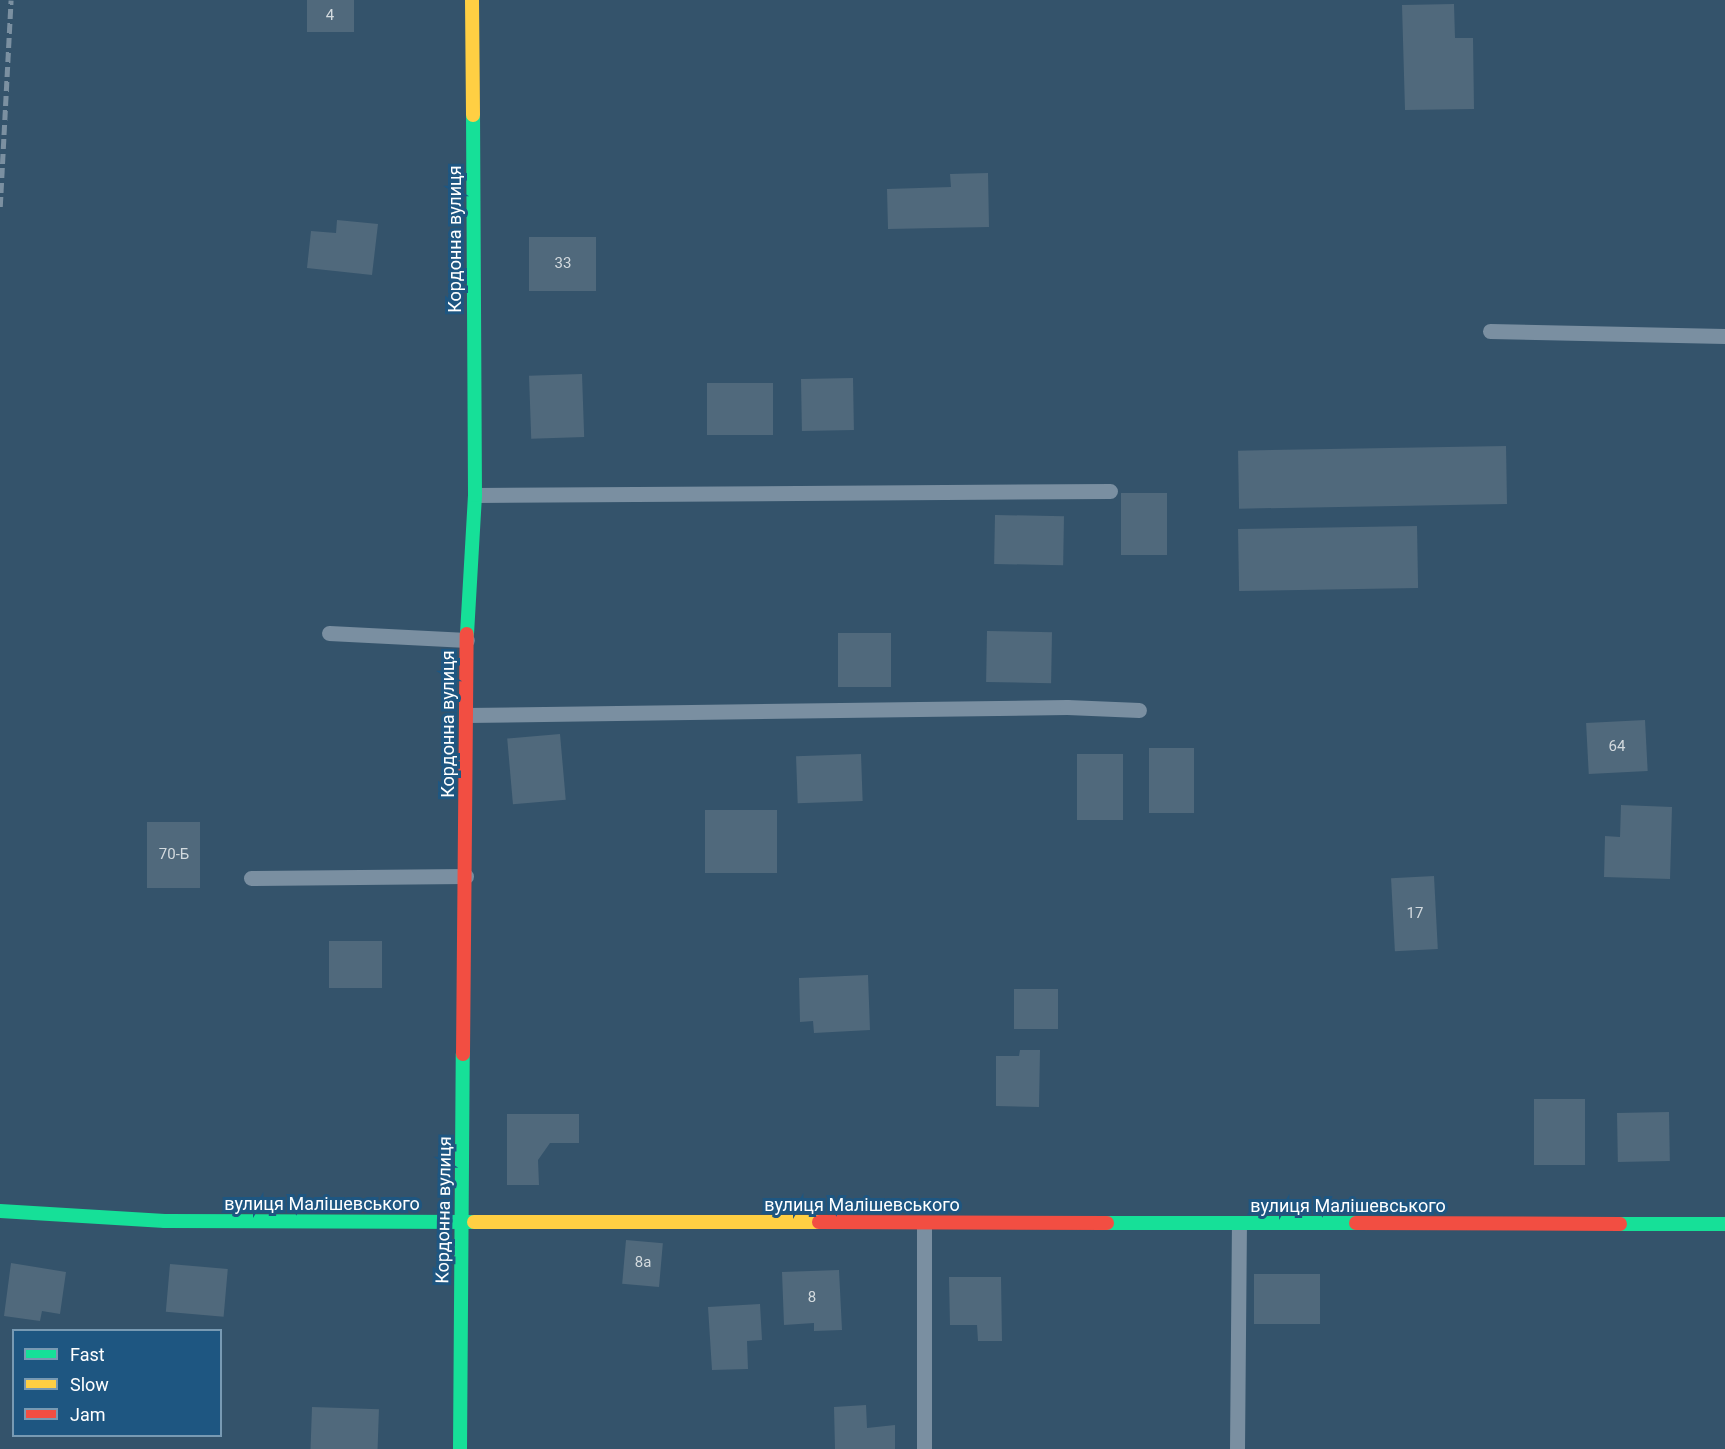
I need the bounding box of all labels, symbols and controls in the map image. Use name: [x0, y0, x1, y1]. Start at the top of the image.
house number: 4: [326, 7, 334, 25]
street label: Кордонна вулиця: [444, 165, 466, 313]
house number: 33: [555, 255, 571, 273]
street label: Кордонна вулиця: [437, 650, 459, 798]
house number: 64: [1609, 738, 1625, 756]
house number: 70-Б: [159, 846, 189, 864]
house number: 17: [1407, 905, 1423, 923]
street label: Кордонна вулиця: [432, 1136, 456, 1284]
street label: вулиця Малішевського: [224, 1193, 420, 1215]
street label: вулиця Малішевського: [764, 1194, 960, 1216]
street label: вулиця Малішевського: [1250, 1195, 1446, 1217]
house number: 8а: [635, 1254, 651, 1272]
house number: 8: [808, 1289, 816, 1307]
legend: [12, 1329, 222, 1437]
text: Fast: [70, 1344, 105, 1365]
text: Slow: [70, 1374, 109, 1395]
text: Jam: [70, 1404, 106, 1425]

